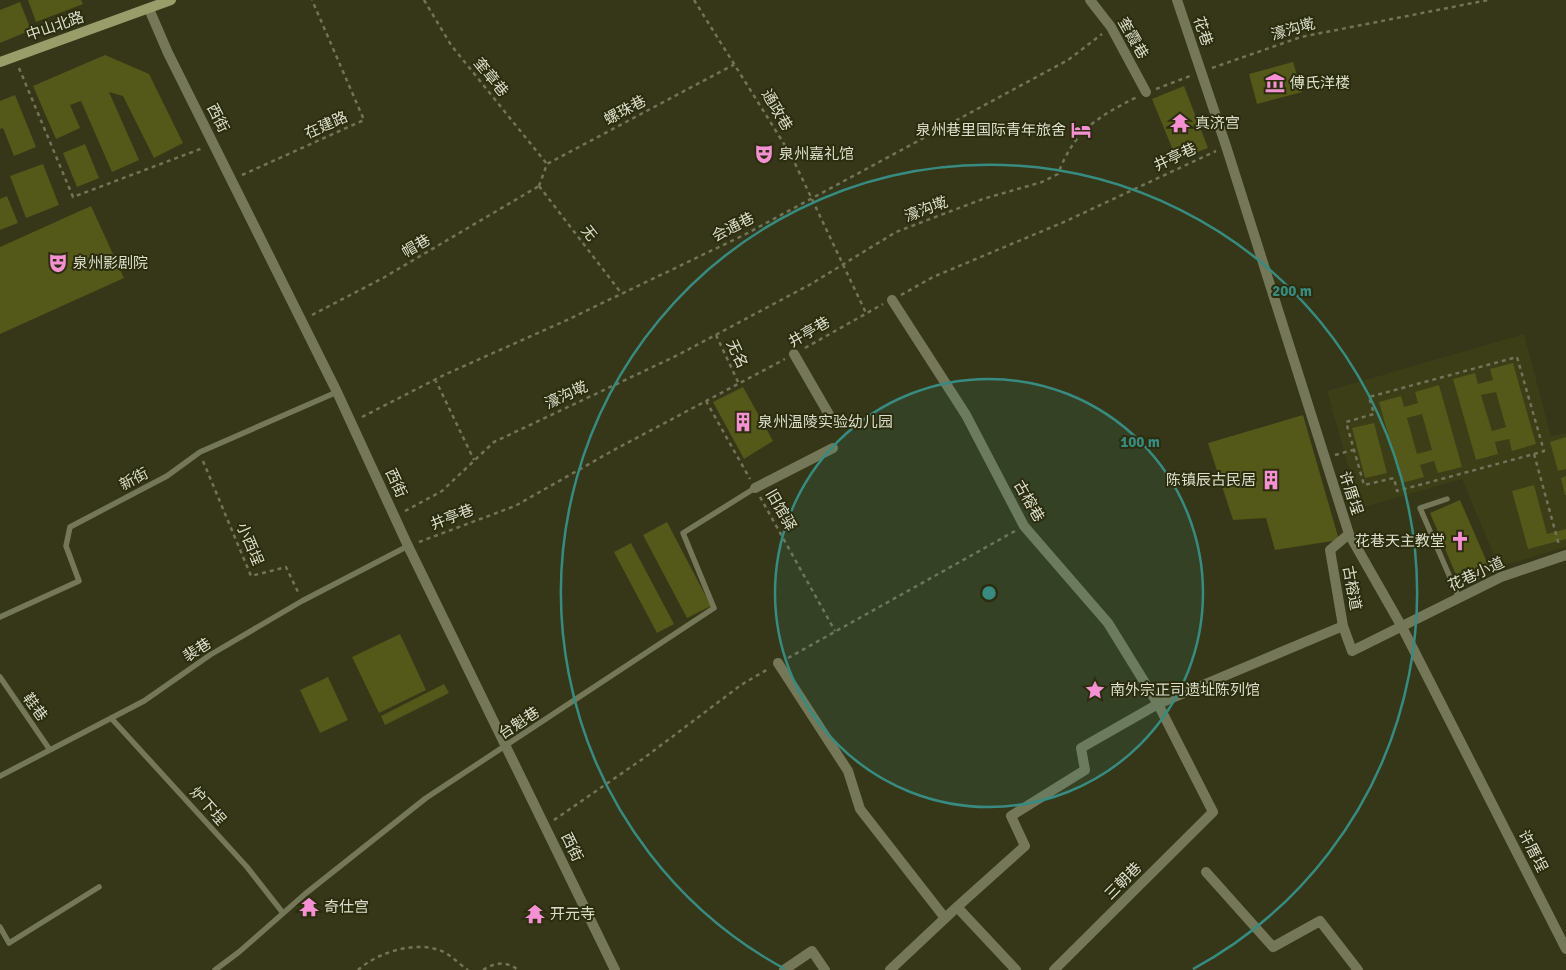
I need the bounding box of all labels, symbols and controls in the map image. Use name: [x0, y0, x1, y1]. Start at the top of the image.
street label: 中山北路: [24, 8, 86, 44]
street label: 奎霞巷: [1114, 14, 1152, 62]
street label: 花巷: [1190, 14, 1216, 48]
street label: 濠沟墘: [1269, 14, 1317, 44]
street label: 奎章巷: [470, 54, 512, 100]
museum icon: 傅氏洋楼: [1264, 72, 1286, 94]
place label: 傅氏洋楼: [1290, 74, 1350, 92]
street label: 通政巷: [758, 86, 796, 134]
street label: 螺珠巷: [601, 91, 649, 129]
street label: 西街: [203, 101, 233, 135]
street label: 在建路: [302, 108, 350, 142]
temple icon: 真济宫: [1169, 112, 1191, 134]
place label: 真济宫: [1195, 114, 1240, 132]
hotel icon: 泉州巷里国际青年旅舍: [1070, 119, 1092, 141]
place label: 泉州巷里国际青年旅舍: [916, 121, 1066, 139]
street label: 井亭巷: [1151, 139, 1199, 175]
theatre icon: 泉州嘉礼馆: [753, 143, 775, 165]
place label: 泉州嘉礼馆: [779, 145, 854, 163]
street label: 濠沟墘: [902, 193, 950, 225]
street label: 会通巷: [709, 209, 757, 245]
street label: 无: [577, 222, 601, 244]
street label: 帽巷: [399, 231, 433, 261]
theatre icon: 泉州影剧院: [47, 252, 69, 274]
place label: 泉州影剧院: [73, 254, 148, 272]
text: 200 m: [1272, 282, 1312, 300]
street label: 井亭巷: [785, 313, 833, 351]
street label: 无名: [723, 337, 751, 371]
street label: 濠沟墘: [542, 377, 590, 413]
building icon: 泉州温陵实验幼儿园: [732, 411, 754, 433]
place label: 泉州温陵实验幼儿园: [758, 413, 893, 431]
text: 100 m: [1120, 433, 1160, 451]
street label: 新街: [117, 464, 151, 494]
street label: 西街: [382, 466, 410, 500]
building icon: 陈镇辰古民居: [1260, 469, 1282, 491]
street label: 许厝埕: [1335, 469, 1367, 517]
place label: 陈镇辰古民居: [1166, 471, 1256, 489]
street label: 古榕巷: [1010, 477, 1048, 525]
street label: 旧馆驿: [762, 486, 800, 534]
street label: 井亭巷: [428, 501, 476, 533]
street label: 小西埕: [233, 520, 267, 568]
church icon: 花巷天主教堂: [1449, 530, 1471, 552]
place label: 花巷天主教堂: [1355, 532, 1445, 550]
street label: 花巷小道: [1445, 553, 1507, 595]
street label: 古榕道: [1339, 564, 1365, 612]
centre of rings: [980, 584, 998, 602]
street label: 裴巷: [180, 634, 214, 666]
place icon: 南外宗正司遗址陈列馆: [1084, 679, 1106, 701]
place label: 南外宗正司遗址陈列馆: [1110, 681, 1260, 699]
street label: 鞋巷: [19, 690, 51, 724]
street label: 台魁巷: [495, 703, 543, 743]
street label: 炉下埕: [186, 783, 230, 829]
street label: 许厝埕: [1515, 827, 1551, 875]
street label: 西街: [557, 830, 587, 864]
street label: 三朝巷: [1101, 859, 1145, 903]
temple icon: 奇仕宫: [298, 896, 320, 918]
place label: 奇仕宫: [324, 898, 369, 916]
temple icon: 开元寺: [524, 903, 546, 925]
place label: 开元寺: [550, 905, 595, 923]

